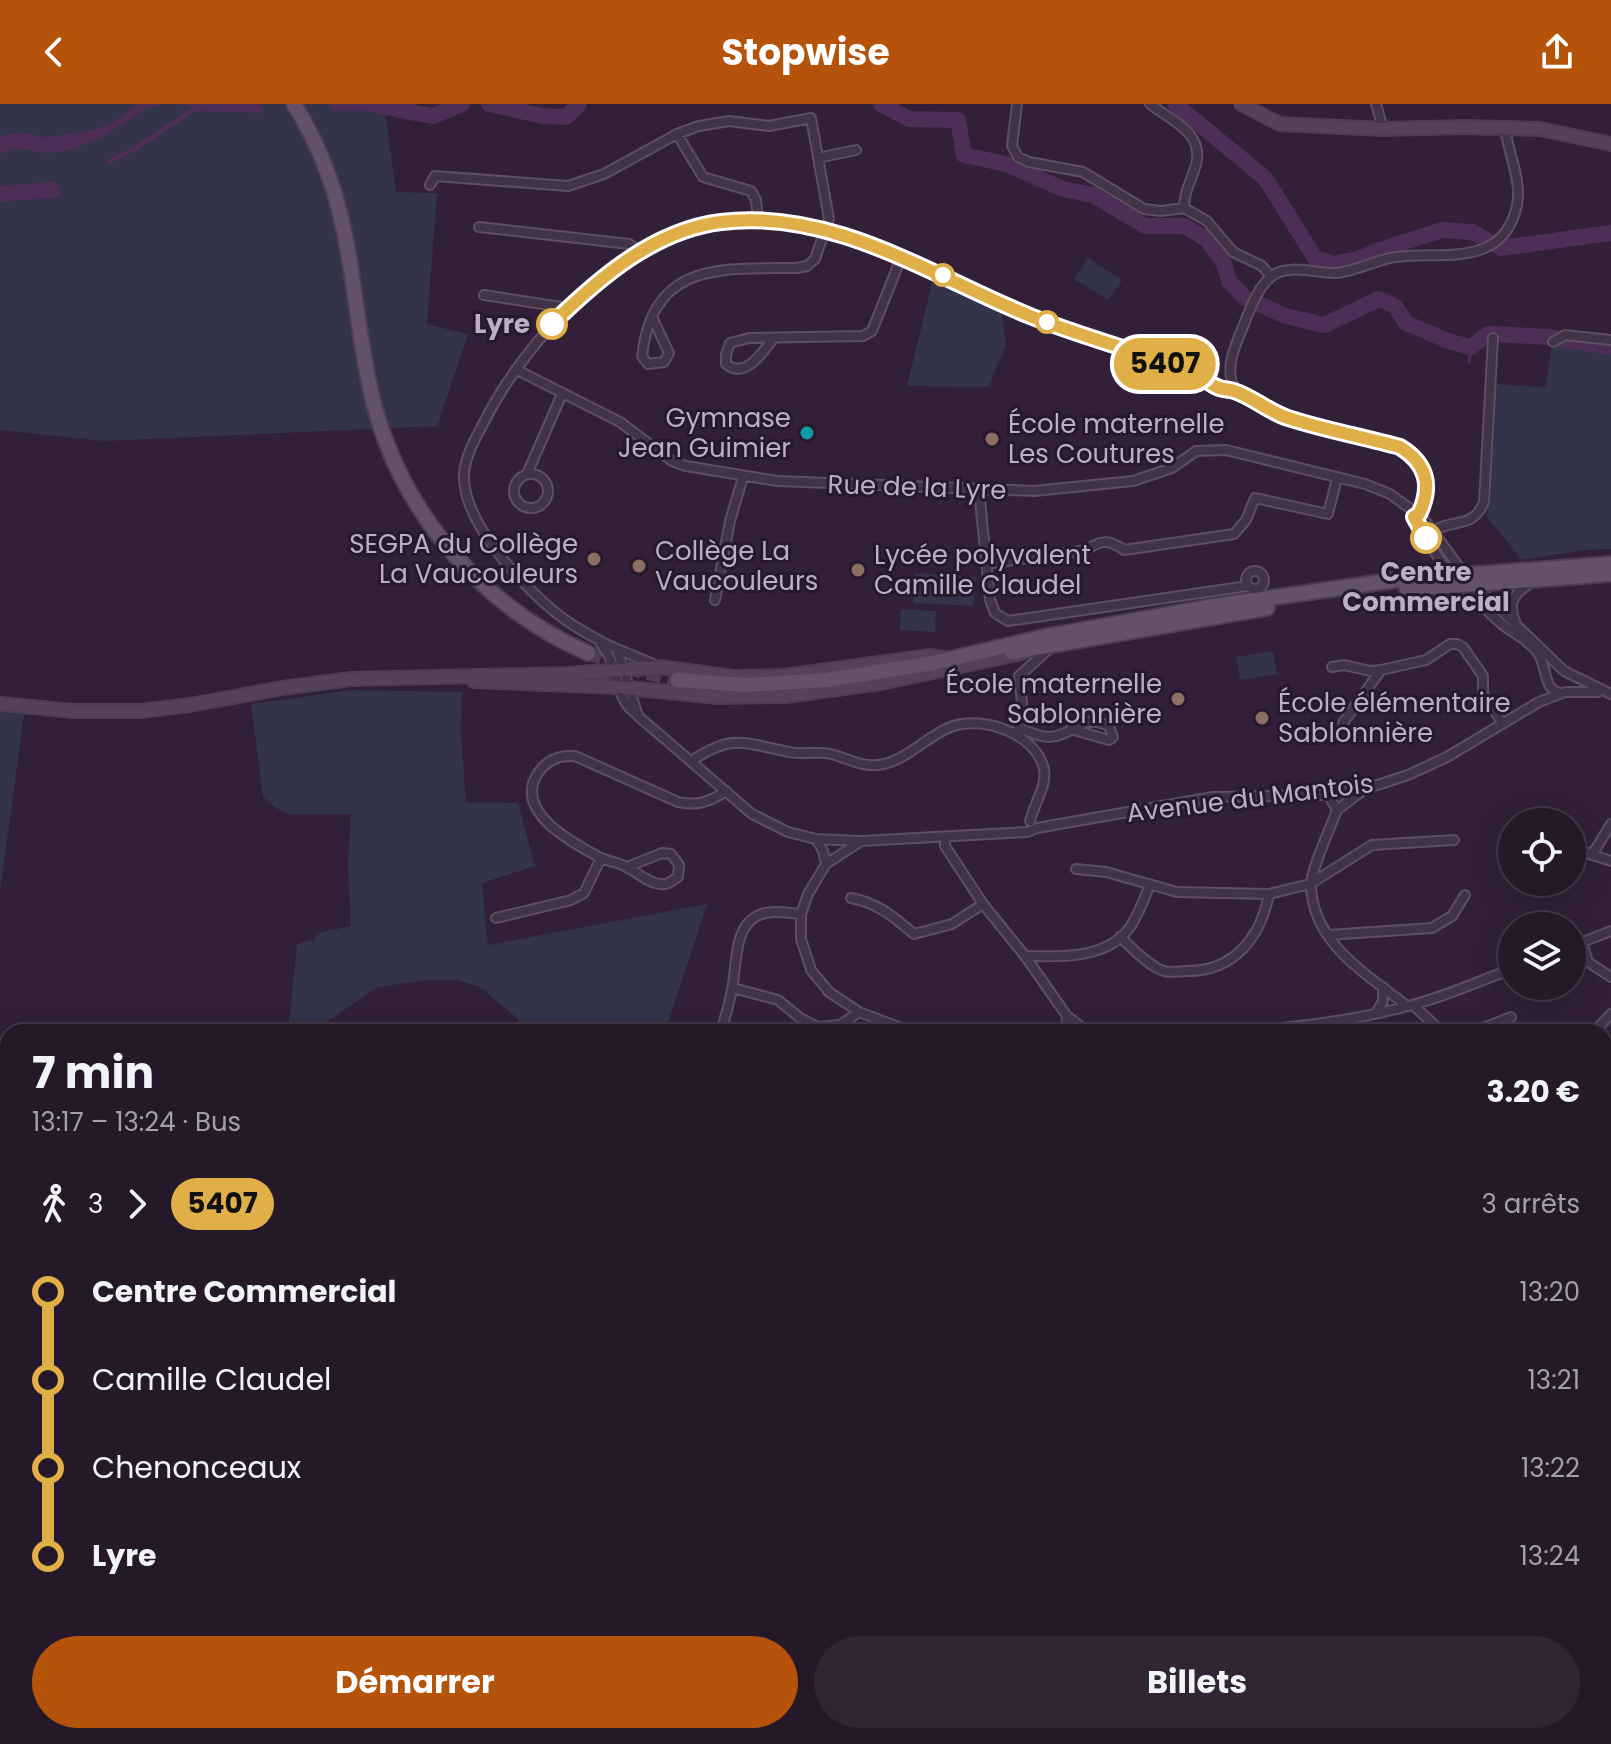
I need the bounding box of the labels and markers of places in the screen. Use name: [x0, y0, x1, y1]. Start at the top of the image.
unlabelled marker: [932, 264, 954, 286]
place label: Lyre: [474, 306, 530, 342]
marker: Lyre: [537, 309, 567, 339]
unlabelled marker: [1036, 311, 1058, 333]
place label: Gymnase Jean Guimier: [618, 400, 791, 466]
place label: École maternelle Les Coutures: [1008, 406, 1225, 472]
marker: Gymnase Jean Guimier: [798, 424, 816, 442]
marker: École maternelle Les Coutures: [983, 430, 1001, 448]
marker: Centre Commercial: [1411, 523, 1441, 553]
place label: SEGPA du Collège La Vaucouleurs: [349, 526, 578, 592]
place label: Collège La Vaucouleurs: [655, 533, 818, 599]
place label: Lycée polyvalent Camille Claudel: [874, 537, 1091, 603]
marker: SEGPA du Collège La Vaucouleurs: [585, 550, 603, 568]
place label: Centre Commercial: [1342, 554, 1510, 620]
marker: Collège La Vaucouleurs: [630, 557, 648, 575]
marker: Lycée polyvalent Camille Claudel: [849, 561, 867, 579]
place label: École maternelle Sablonnière: [945, 666, 1162, 732]
place label: École élémentaire Sablonnière: [1278, 685, 1511, 751]
marker: École maternelle Sablonnière: [1169, 690, 1187, 708]
marker: École élémentaire Sablonnière: [1253, 709, 1271, 727]

